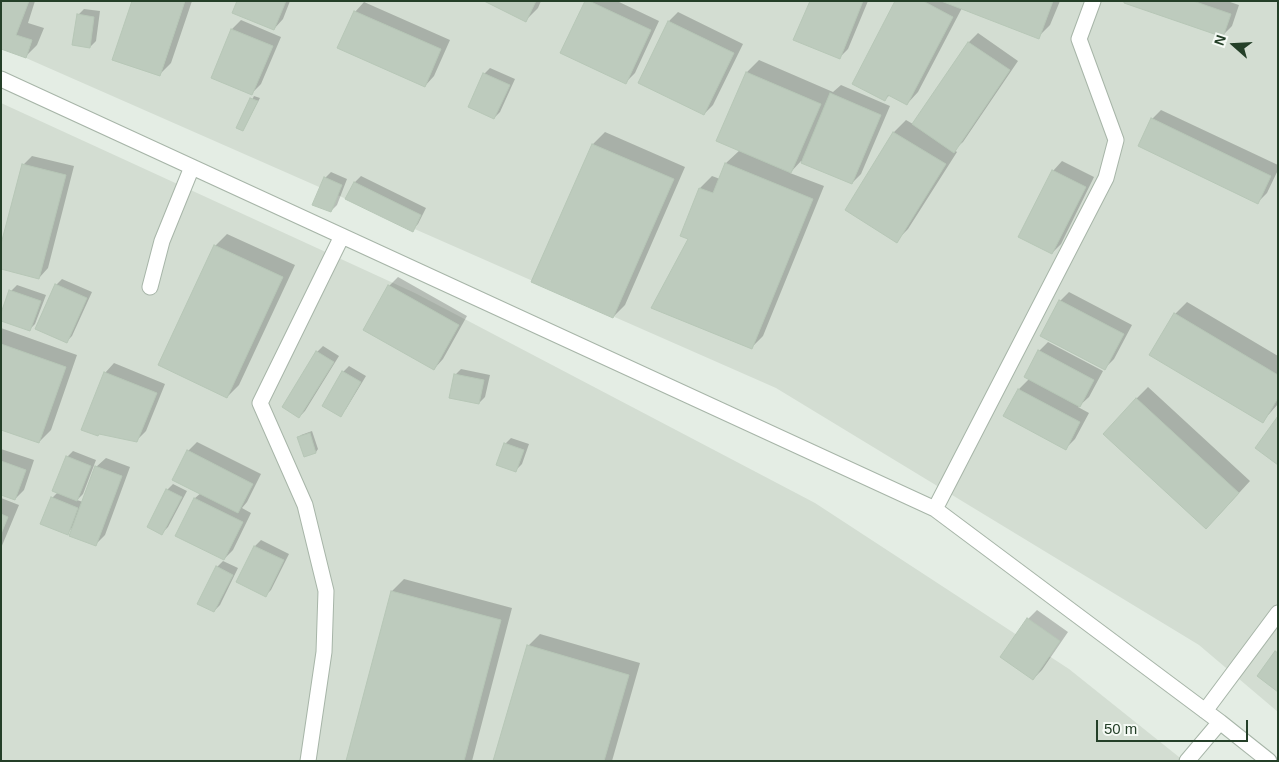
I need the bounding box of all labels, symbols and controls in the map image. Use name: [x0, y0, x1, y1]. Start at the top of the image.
north arrow: [1209, 20, 1259, 70]
text: N: [1211, 33, 1229, 48]
scale bar: [1099, 710, 1252, 742]
text: 50 m: [1104, 720, 1137, 737]

